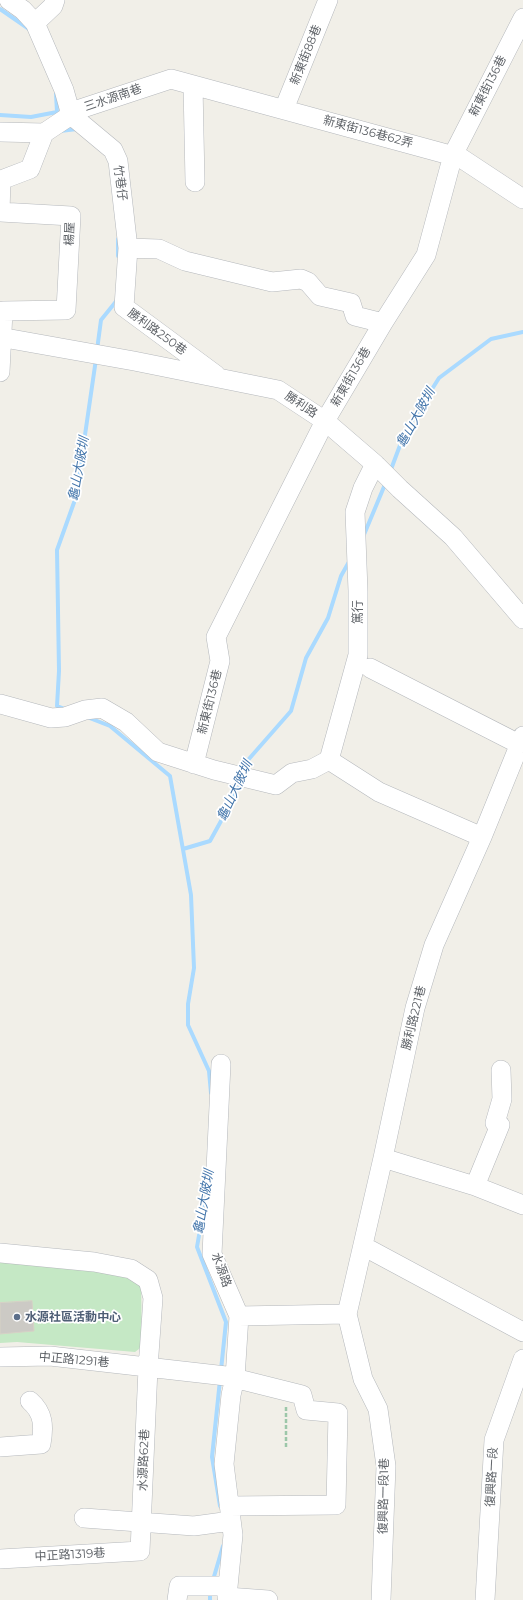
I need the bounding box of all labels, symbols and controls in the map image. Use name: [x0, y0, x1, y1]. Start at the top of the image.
street label: 新東街88巷: [287, 23, 325, 87]
street label: 新東街136巷: [467, 53, 509, 119]
street label: 三水源南巷: [82, 81, 144, 115]
street label: 新東街136巷62弄: [321, 113, 415, 151]
street label: 竹巷仔: [110, 164, 130, 202]
street label: 楊屋: [62, 222, 78, 246]
street label: 勝利路250巷: [125, 306, 189, 358]
street label: 新東街136巷: [328, 345, 374, 409]
water label: 龜山大陂圳: [393, 386, 439, 450]
street label: 勝利路: [282, 389, 320, 421]
water label: 龜山大陂圳: [66, 436, 92, 502]
street label: 篤行: [351, 600, 365, 624]
street label: 新東街136巷: [195, 668, 225, 736]
water label: 龜山大陂圳: [214, 758, 256, 824]
street label: 勝利路221巷: [399, 984, 429, 1052]
water label: 龜山大陂圳: [191, 1169, 217, 1235]
street label: 水源路: [208, 1251, 234, 1289]
place label: 水源社區活動中心: [25, 1310, 121, 1324]
marker: 水源社區活動中心: [12, 1312, 22, 1322]
street label: 中正路1291巷: [38, 1350, 110, 1370]
street label: 水源路62巷: [136, 1429, 152, 1491]
street label: 復興路一段: [483, 1447, 501, 1507]
street label: 復興路一段1巷: [376, 1458, 392, 1534]
street label: 中正路1319巷: [34, 1546, 106, 1564]

